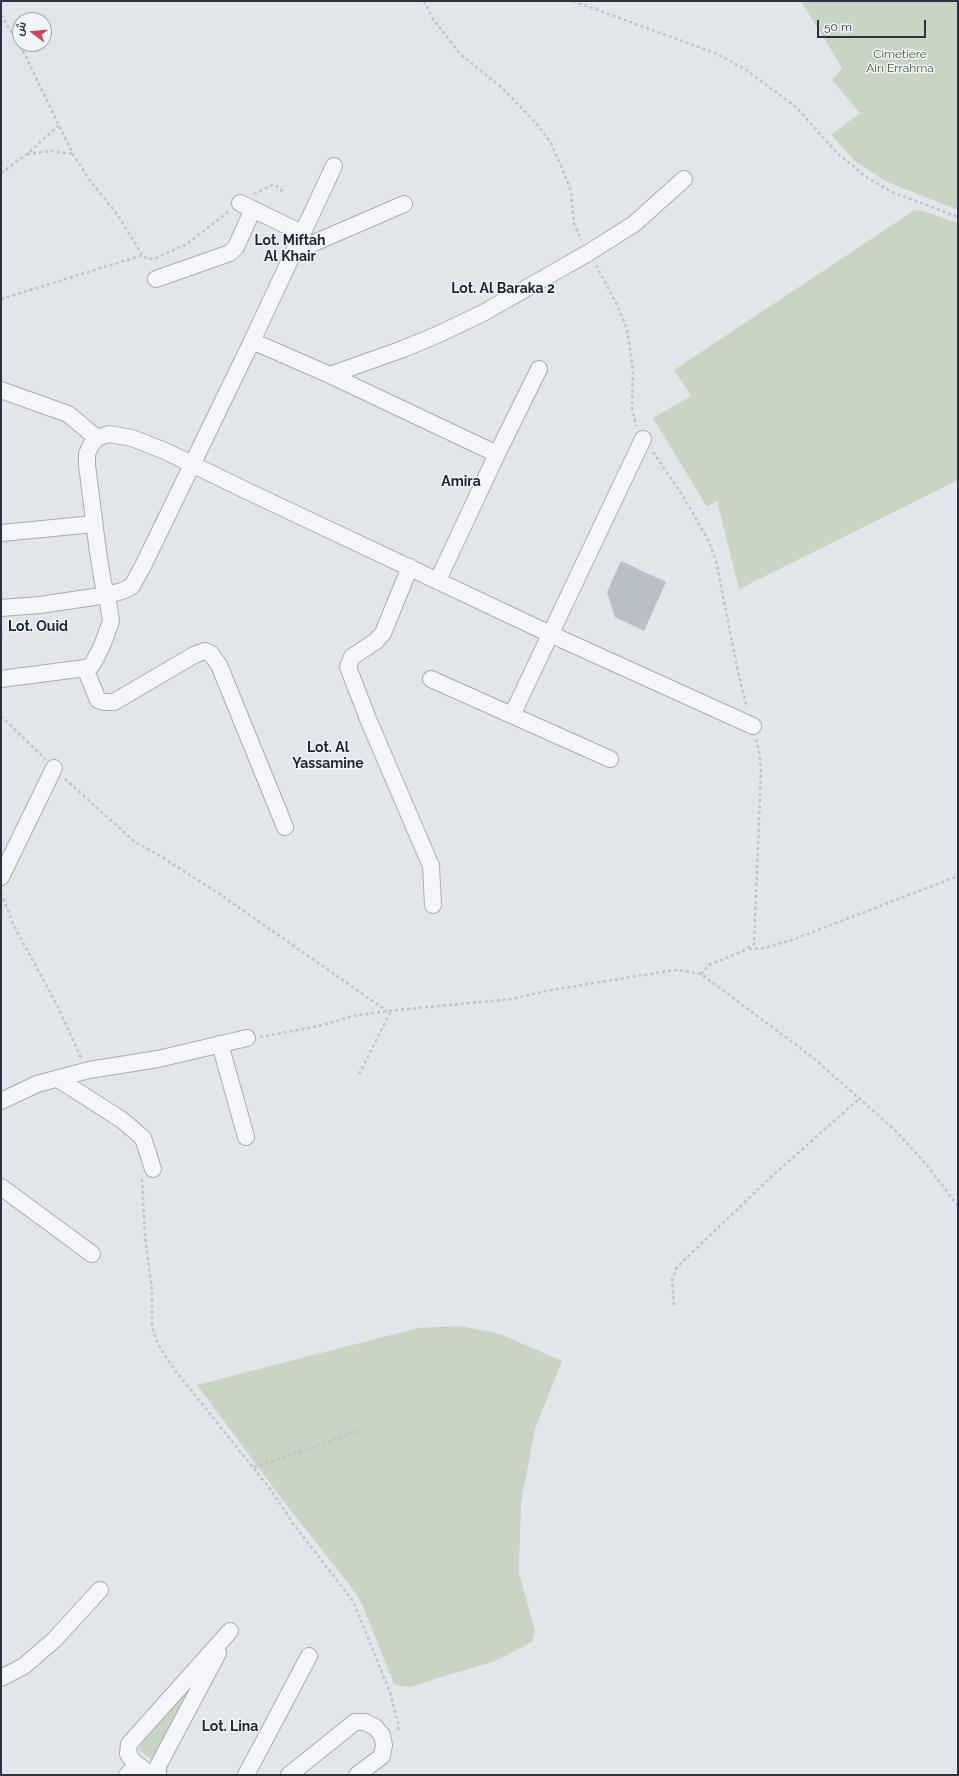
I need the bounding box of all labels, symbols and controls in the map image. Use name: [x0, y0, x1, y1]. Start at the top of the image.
north arrow: [12, 12, 52, 52]
scale bar: [819, 12, 928, 38]
text: ش: [13, 20, 29, 37]
text: 50 m: [824, 20, 852, 34]
park label: Cimetière Ain Errahma: [866, 47, 934, 75]
district label: Lot. Miftah Al Khair: [254, 233, 326, 266]
district label: Lot. Al Baraka 2: [451, 281, 555, 297]
district label: Amira: [441, 474, 481, 490]
district label: Lot. Ouid: [8, 619, 68, 635]
district label: Lot. Al Yassamine: [292, 740, 364, 772]
district label: Lot. Lina: [202, 1719, 258, 1735]

